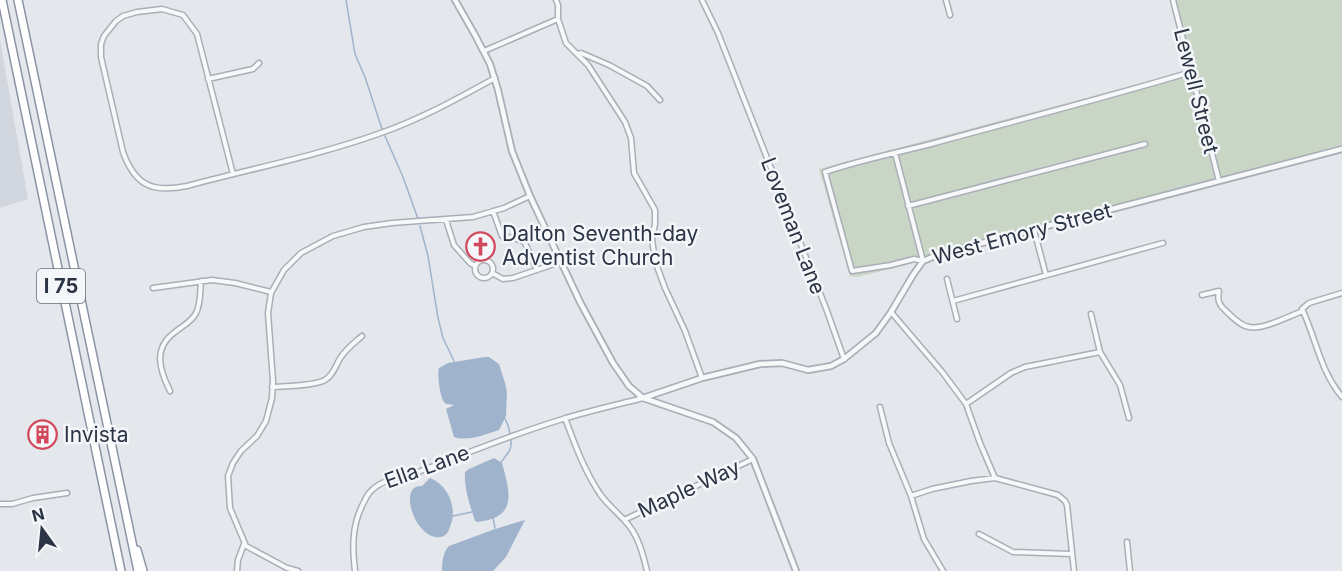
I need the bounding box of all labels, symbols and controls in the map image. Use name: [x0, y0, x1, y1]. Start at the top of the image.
street label: Lewell Street: [1169, 26, 1224, 156]
street label: Loveman Lane: [756, 154, 831, 298]
street label: West Emory Street: [930, 198, 1114, 269]
place label: Dalton Seventh-day Adventist Church: [502, 221, 699, 270]
church icon: Dalton Seventh-day Adventist Church: [465, 230, 497, 262]
road number: I 75: [37, 269, 85, 303]
building icon: Invista: [27, 419, 59, 451]
place label: Invista: [64, 422, 128, 447]
street label: Ella Lane: [381, 440, 473, 493]
street label: Maple Way: [634, 454, 744, 523]
north arrow: [12, 499, 72, 559]
text: N: [30, 503, 47, 526]

